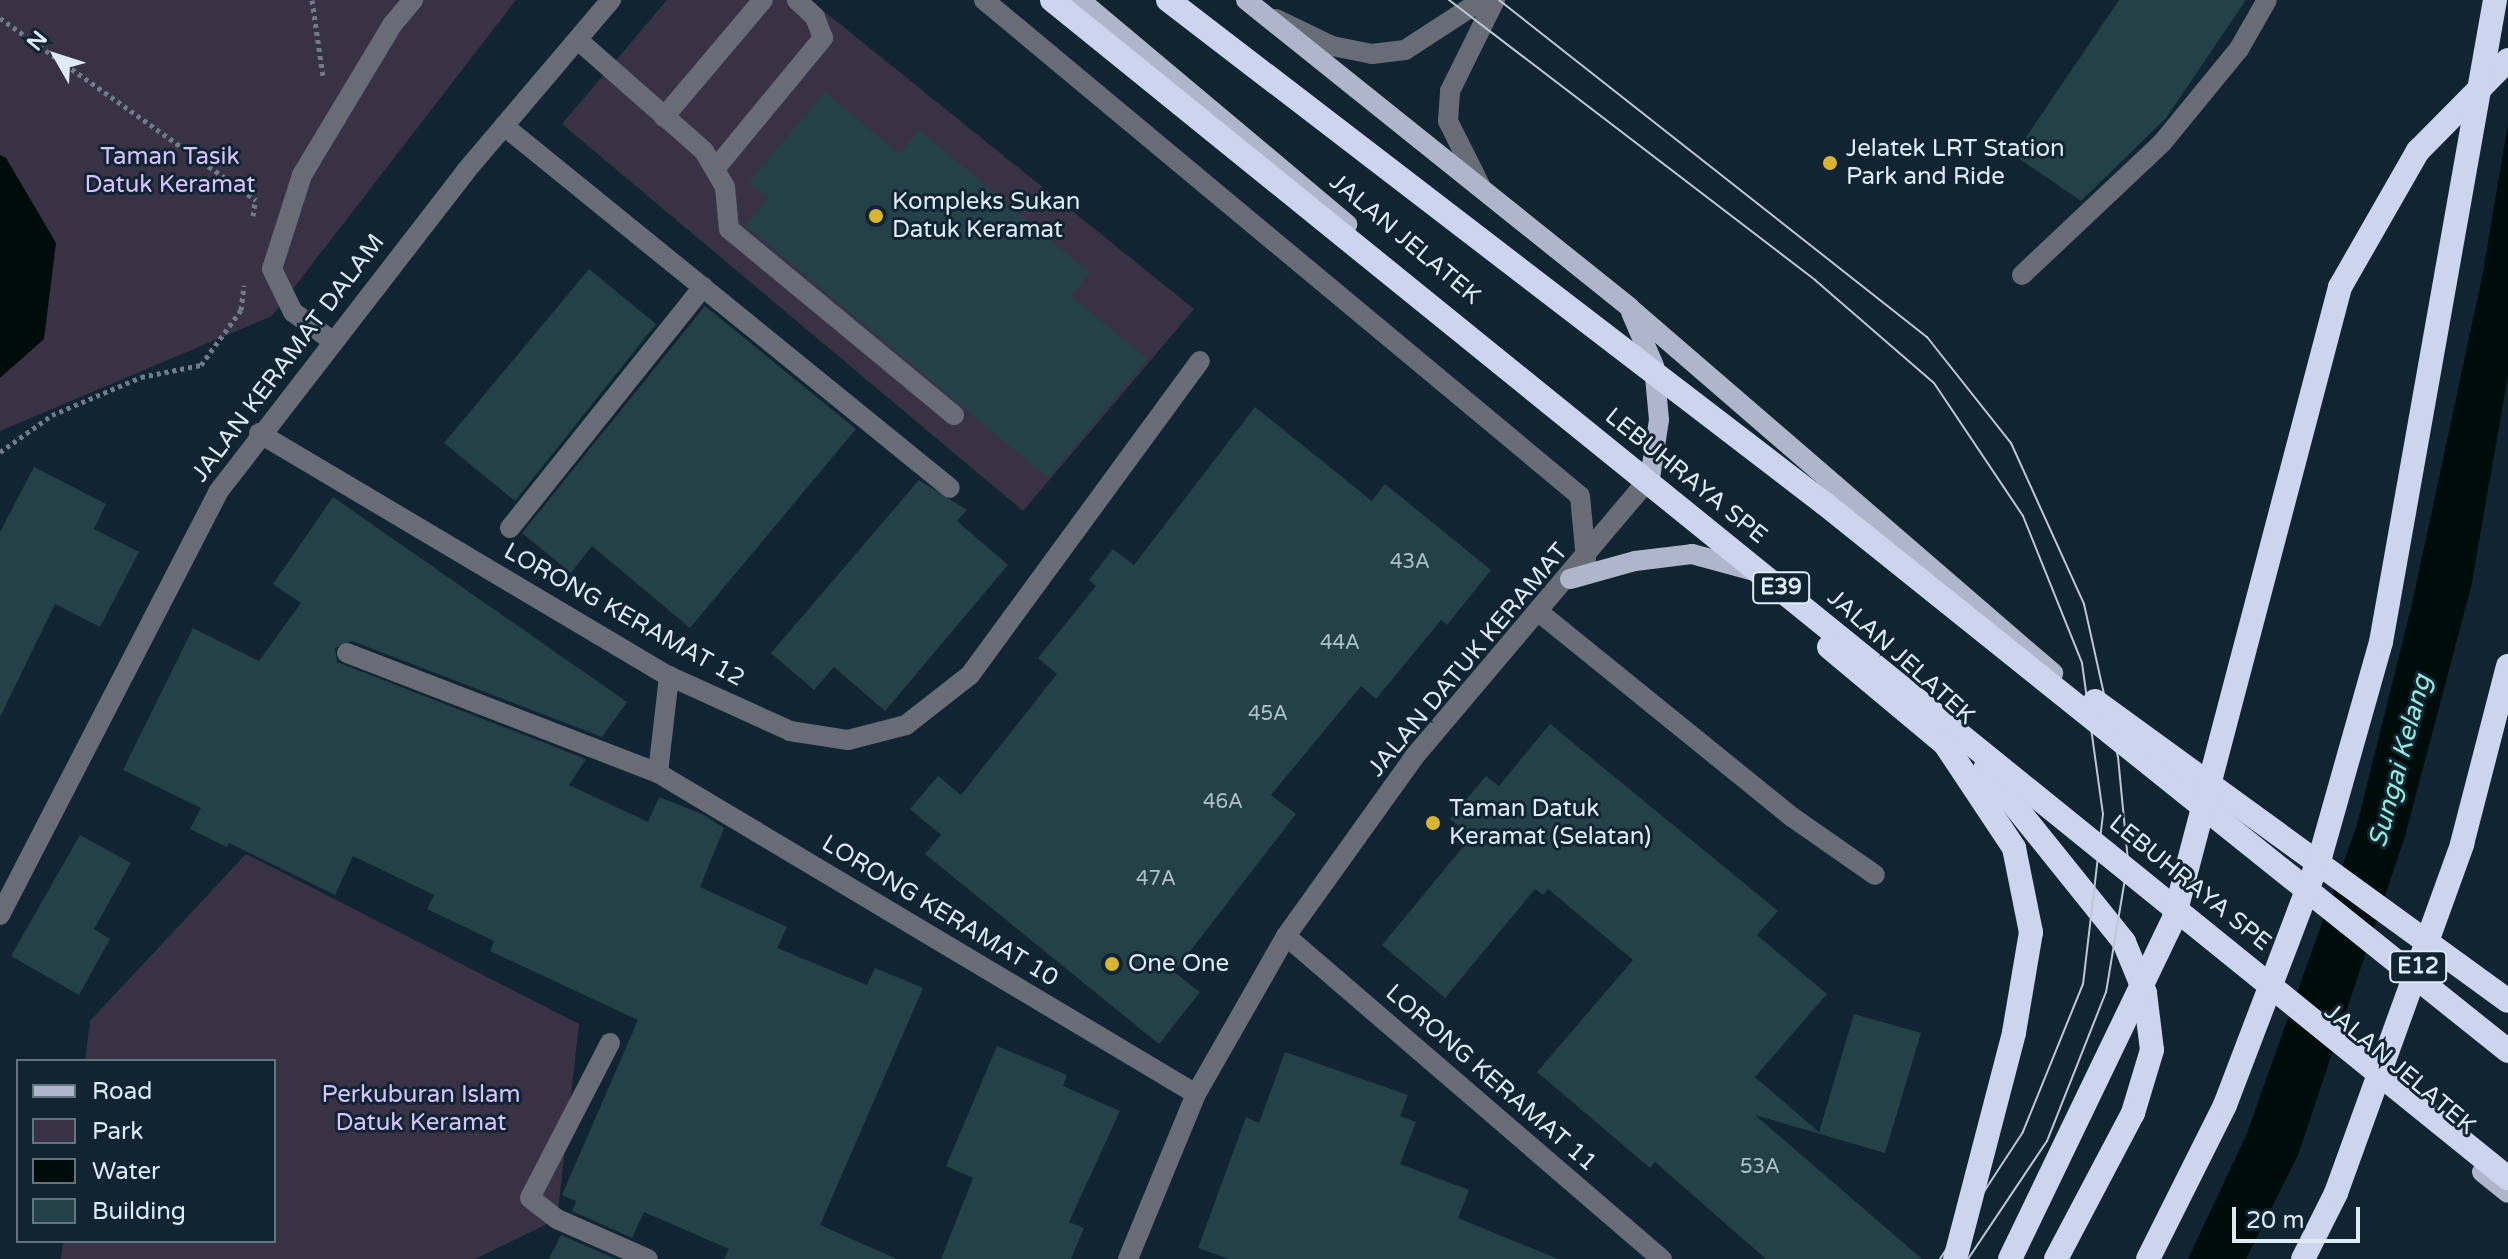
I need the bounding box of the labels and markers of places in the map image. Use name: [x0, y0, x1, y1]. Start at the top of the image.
place label: Jelatek LRT Station Park and Ride: [1846, 135, 2065, 191]
marker: Jelatek LRT Station Park and Ride: [1821, 154, 1839, 172]
place label: Kompleks Sukan Datuk Keramat: [892, 188, 1080, 244]
marker: Kompleks Sukan Datuk Keramat: [867, 207, 885, 225]
place label: Taman Datuk Keramat (Selatan): [1449, 795, 1651, 851]
marker: Taman Datuk Keramat (Selatan): [1424, 814, 1442, 832]
place label: One One: [1128, 950, 1229, 978]
marker: One One: [1103, 955, 1121, 973]

